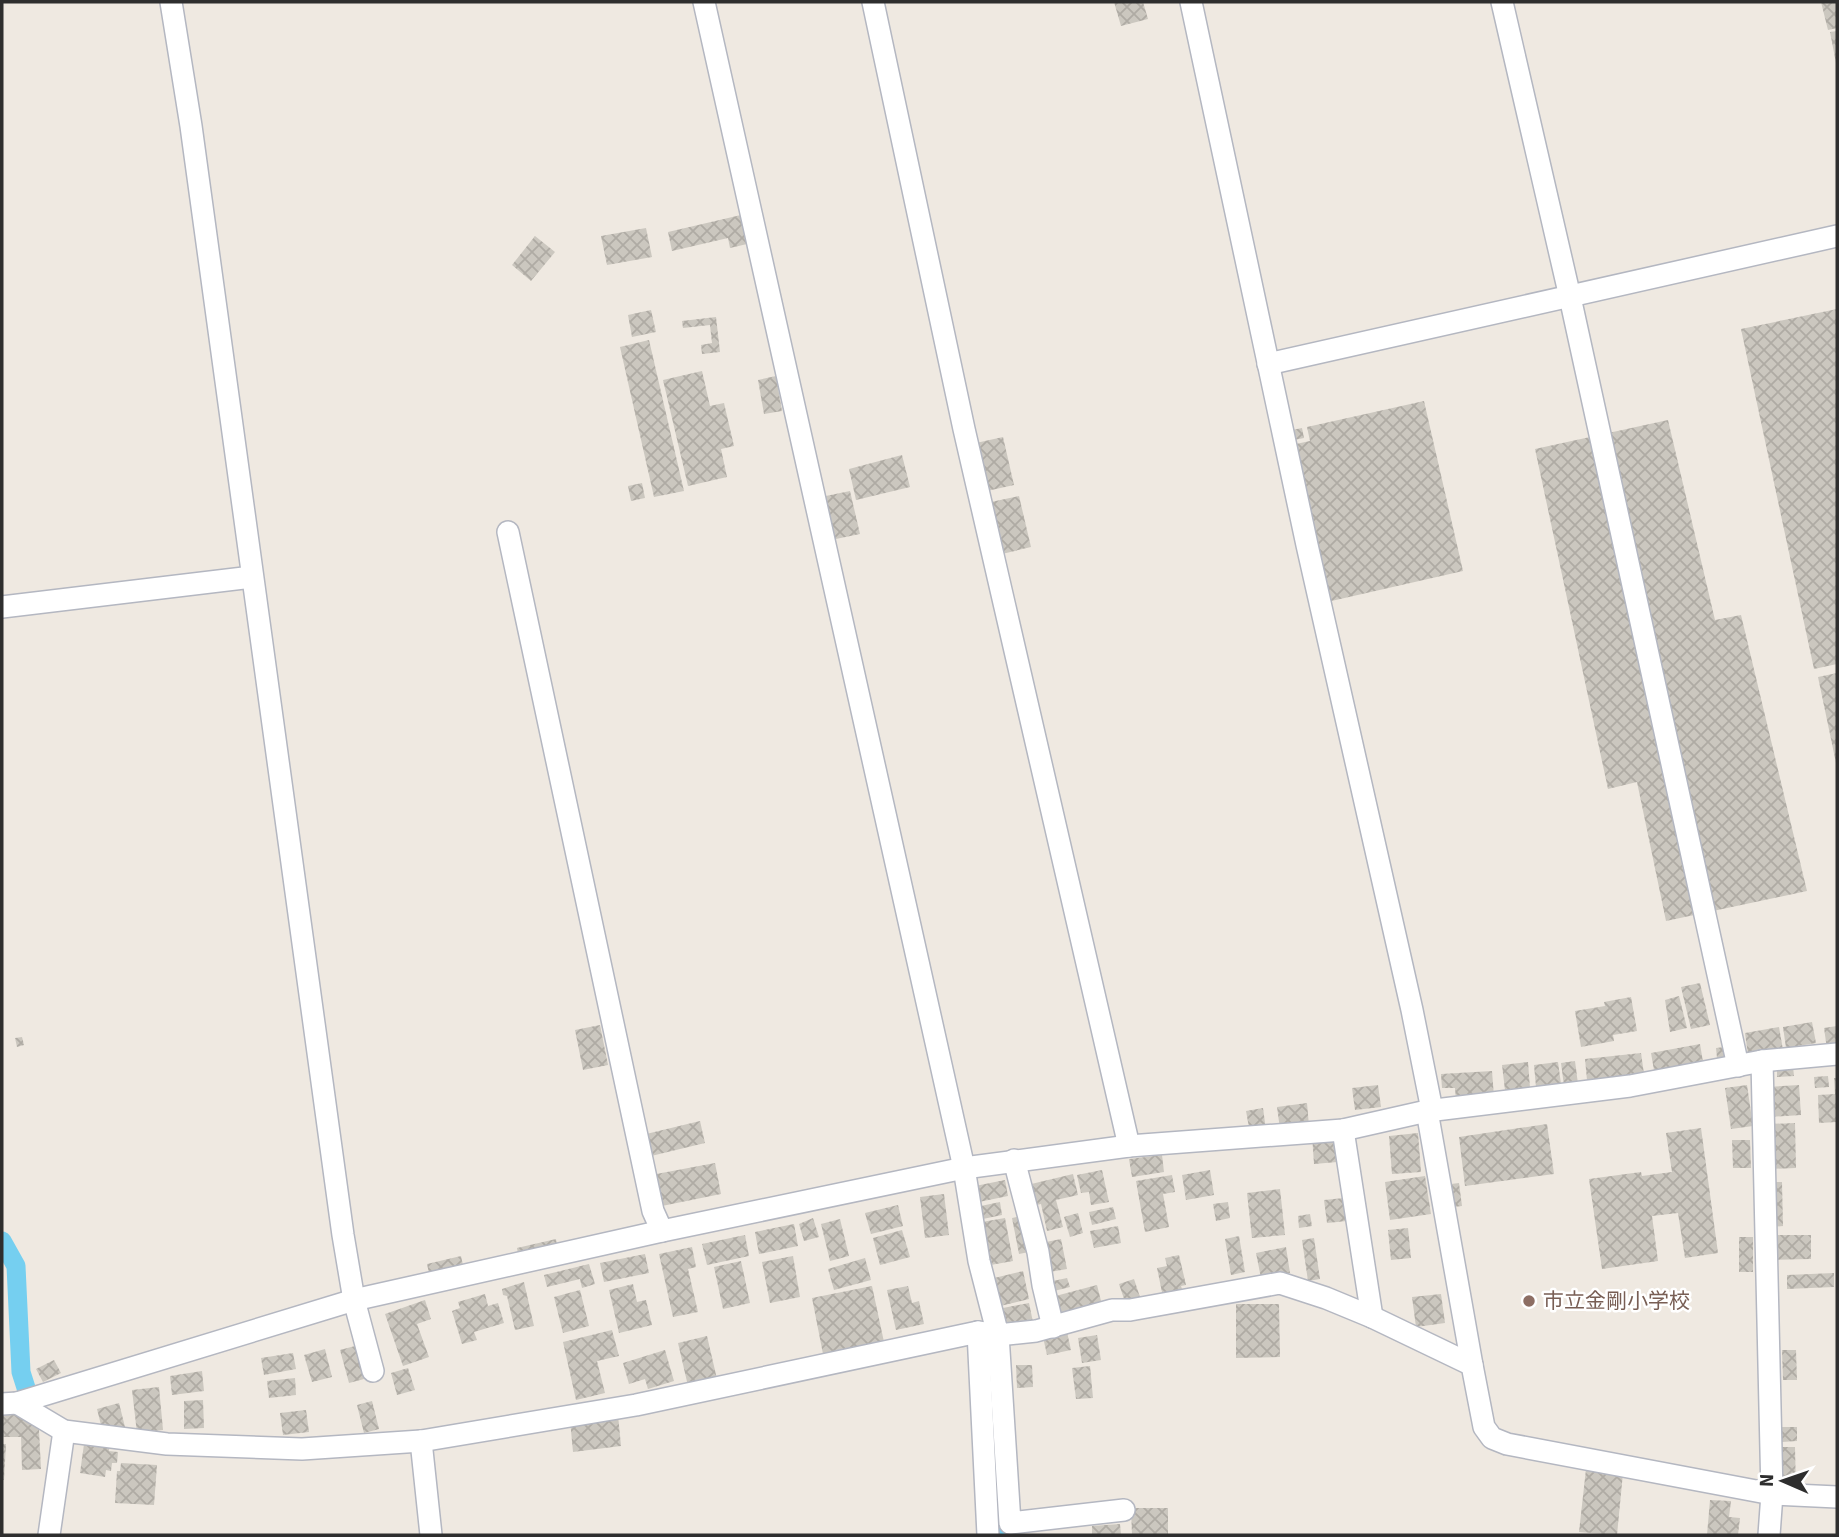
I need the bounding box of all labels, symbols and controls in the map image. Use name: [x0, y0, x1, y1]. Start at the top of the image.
place label: 市立金剛小学校: [1543, 1288, 1690, 1314]
marker: 市立金剛小学校: [1521, 1293, 1537, 1309]
north arrow: [1748, 1446, 1818, 1516]
text: N: [1755, 1473, 1779, 1487]

